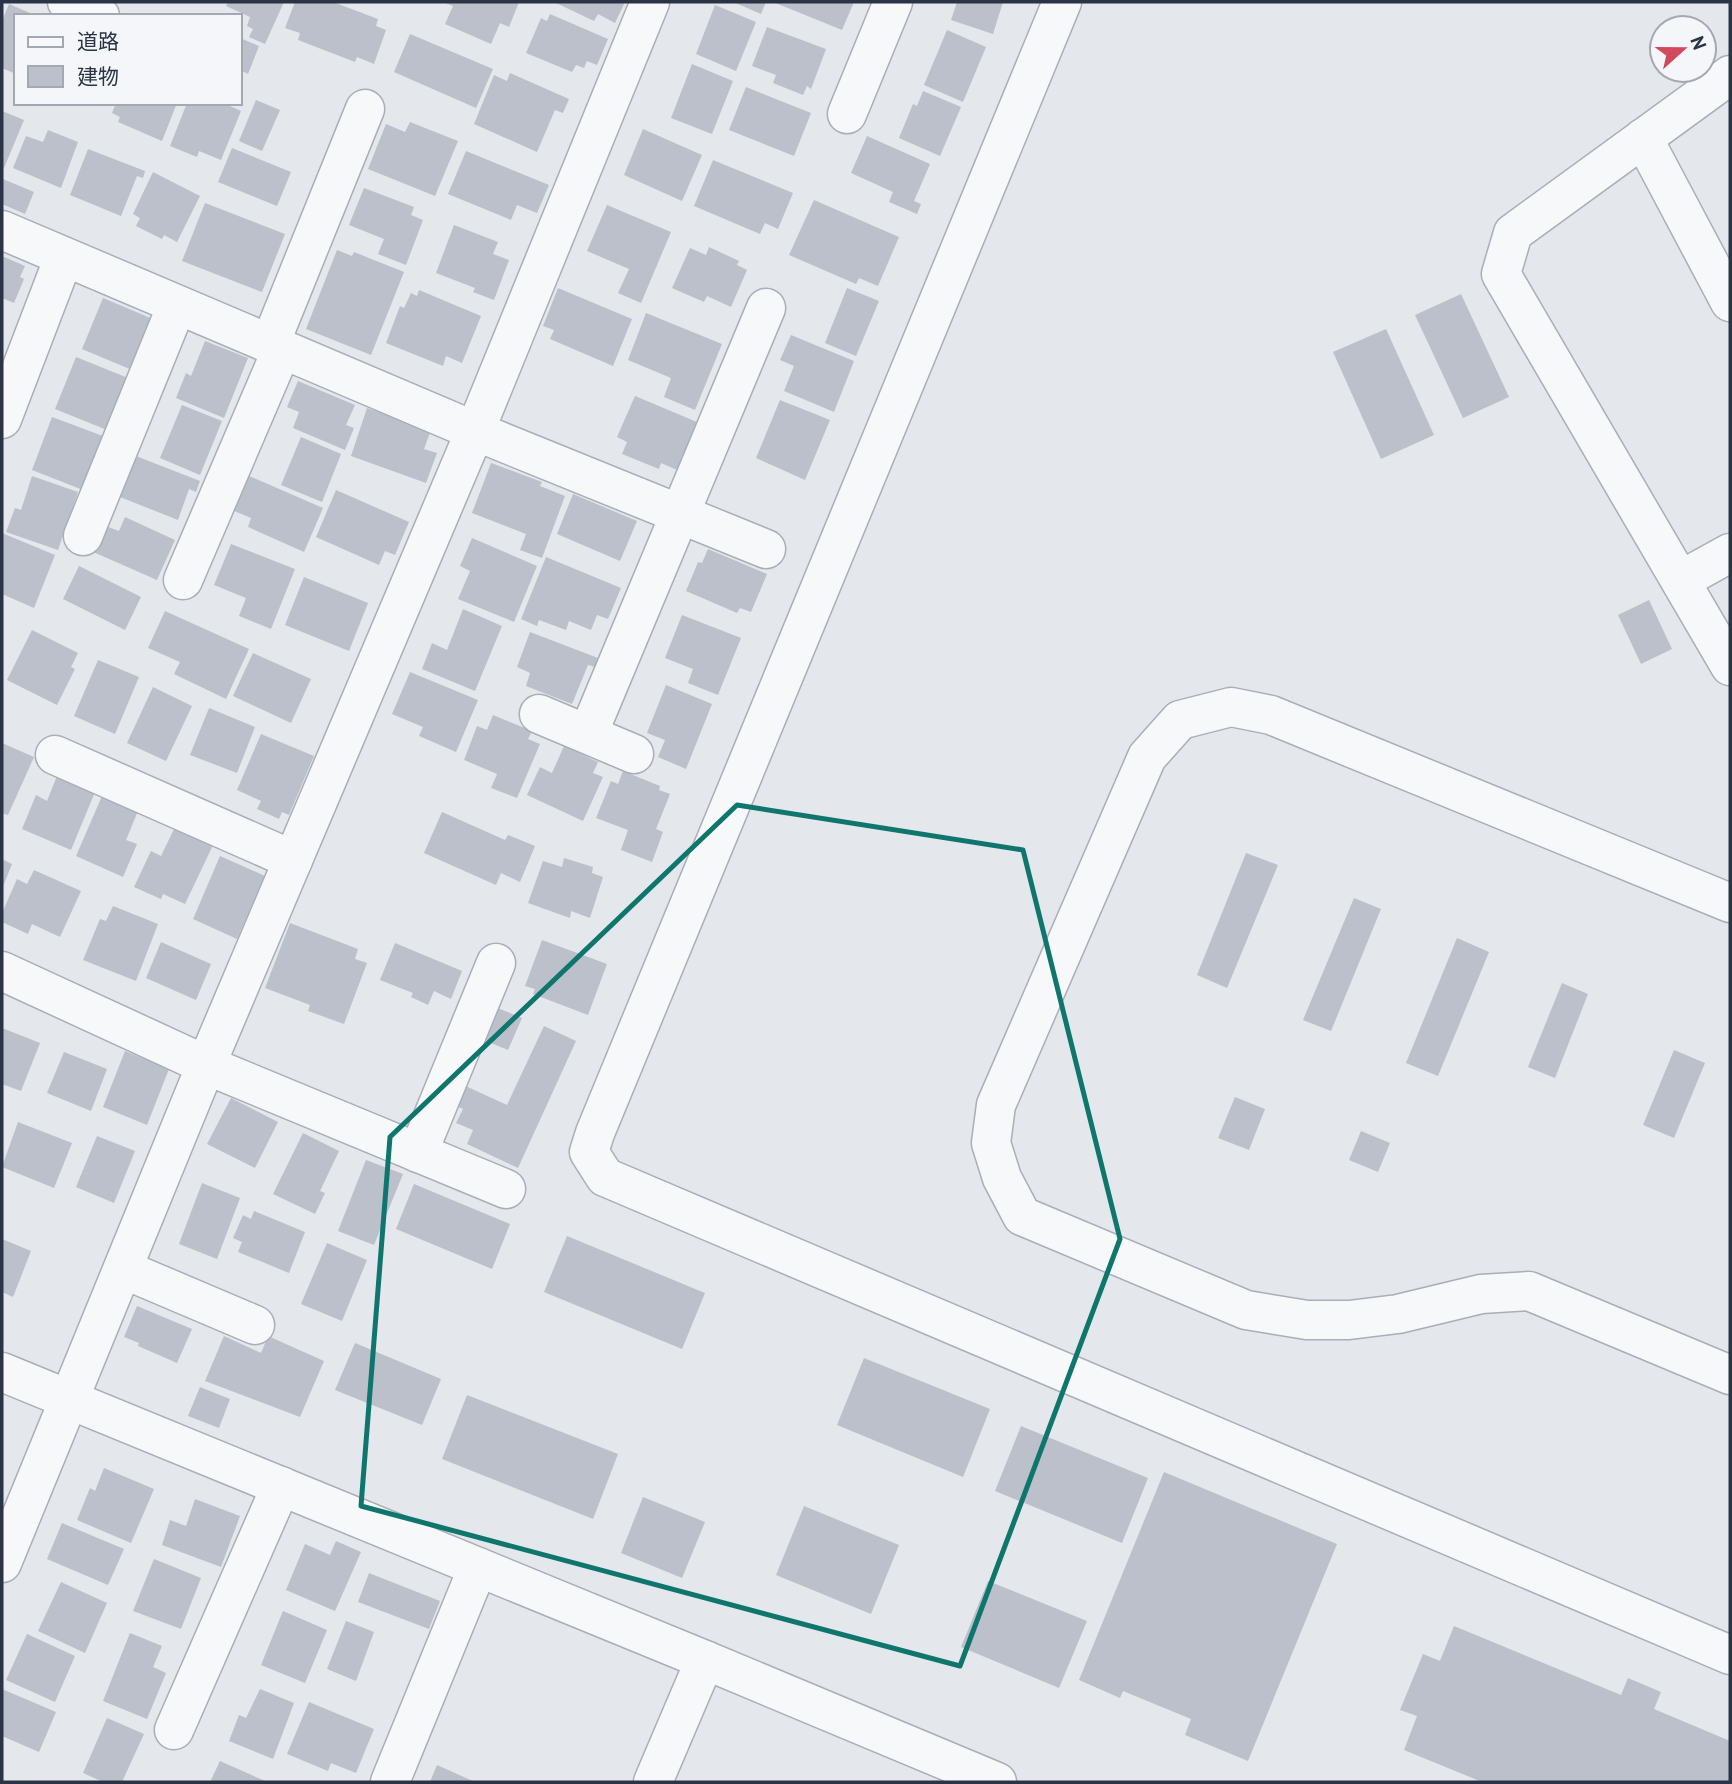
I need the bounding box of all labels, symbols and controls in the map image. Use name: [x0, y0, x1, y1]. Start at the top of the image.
legend: [14, 14, 242, 105]
north arrow: [1648, 14, 1718, 84]
text: 道路: [77, 28, 119, 55]
text: N: [1685, 33, 1712, 53]
text: 建物: [77, 63, 119, 90]

